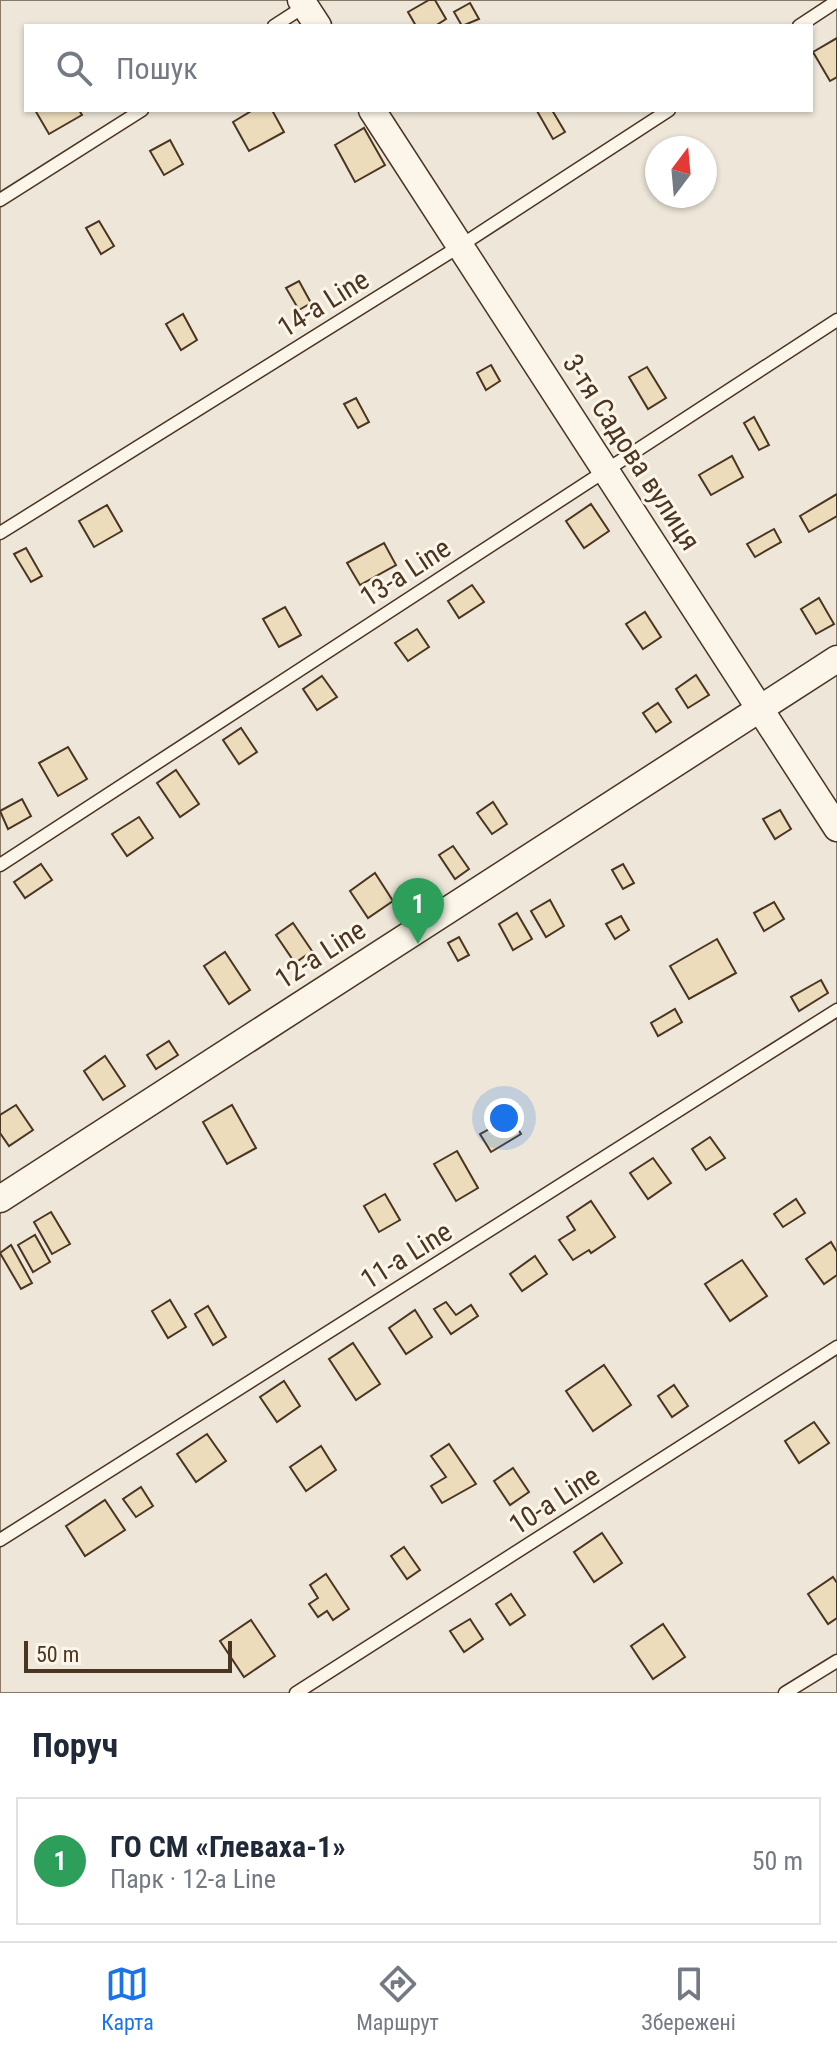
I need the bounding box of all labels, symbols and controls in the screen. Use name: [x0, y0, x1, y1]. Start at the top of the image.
search box: [24, 24, 813, 112]
icon: search: [52, 46, 96, 90]
text: Пошук: [116, 51, 198, 86]
north arrow: [645, 136, 717, 208]
street label: 14-a Line: [272, 263, 375, 344]
street label: 3-тя Садова вулиця: [556, 348, 707, 556]
street label: 13-a Line: [354, 531, 457, 614]
pin: 1: [392, 878, 444, 944]
street label: 12-a Line: [269, 913, 372, 996]
your location: [484, 1098, 524, 1138]
street label: 11-a Line: [355, 1215, 458, 1296]
street label: 10-a Line: [503, 1459, 606, 1542]
scale bar: [24, 1637, 232, 1673]
text: 50 m: [36, 1642, 79, 1667]
text: Поруч: [32, 1725, 118, 1765]
text: ГО СМ «Глеваха-1»: [110, 1829, 346, 1864]
text: 1: [53, 1846, 67, 1876]
text: 50 m: [752, 1846, 803, 1876]
text: Парк · 12-a Line: [110, 1864, 276, 1894]
tab: Карта: [101, 1962, 154, 2035]
tab: Маршрут: [356, 1962, 439, 2035]
tab: Збережені: [641, 1962, 736, 2035]

